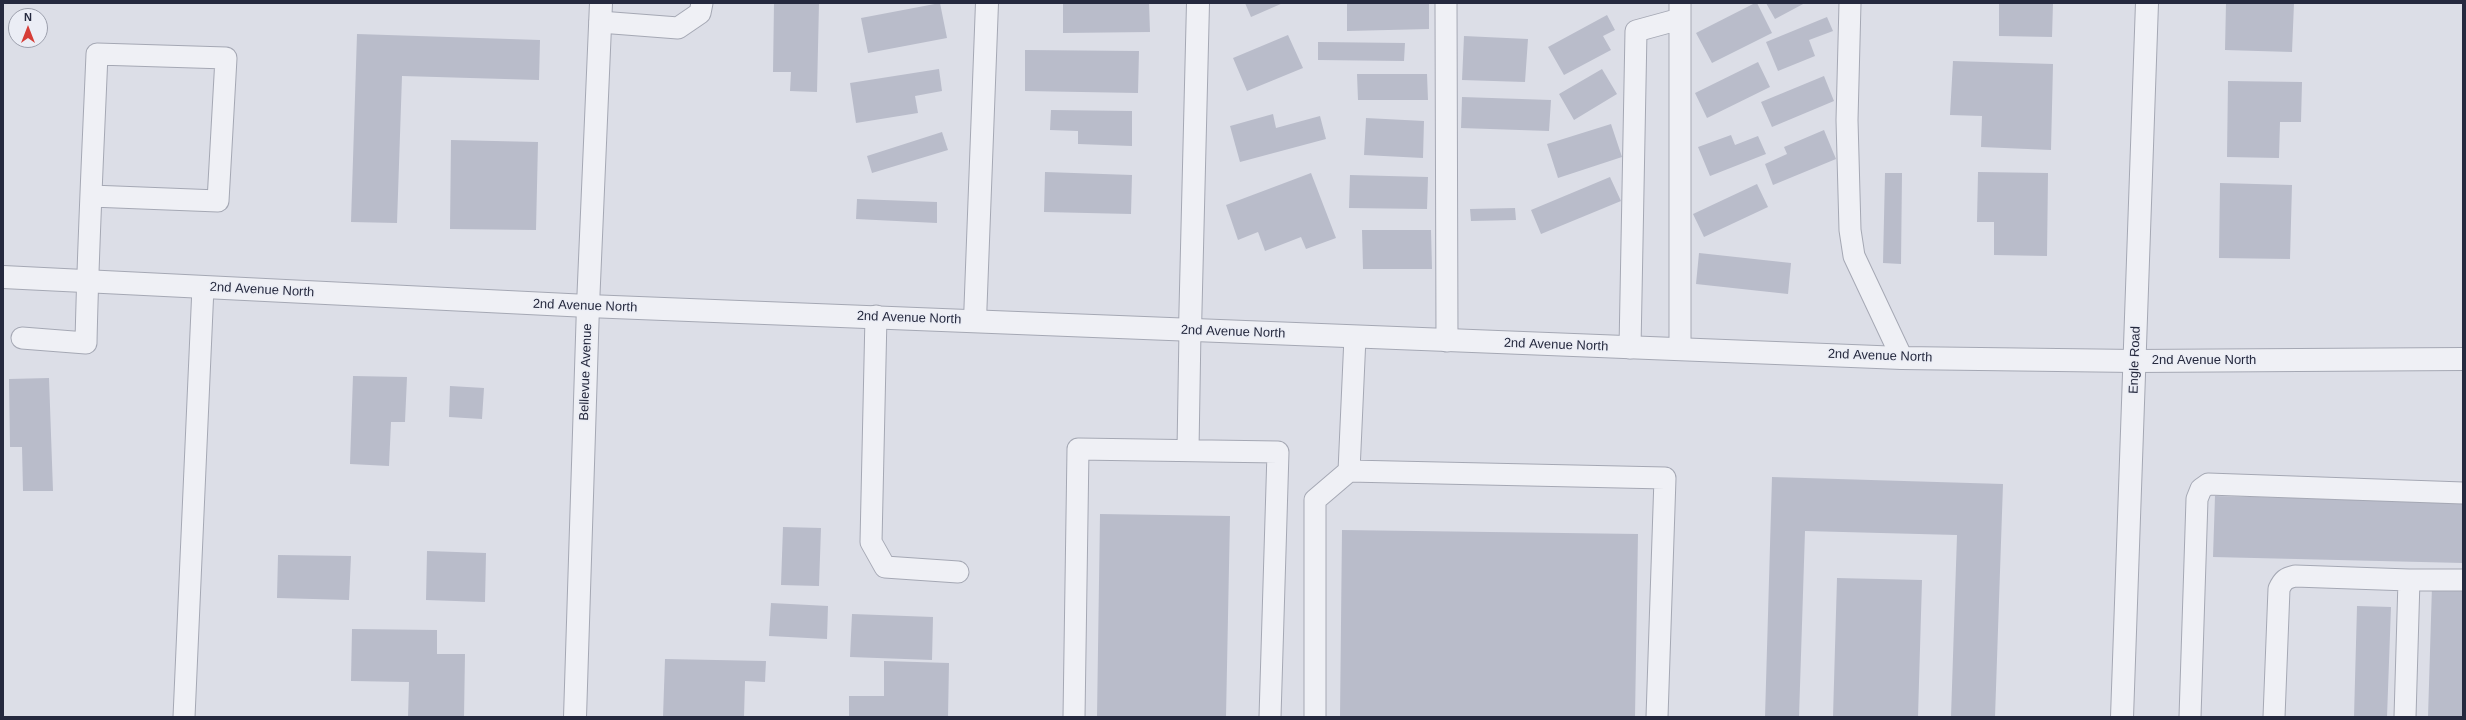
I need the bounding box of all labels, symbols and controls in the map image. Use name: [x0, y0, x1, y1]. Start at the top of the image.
north arrow: [8, 8, 48, 48]
text: N: [24, 11, 32, 23]
street label: 2nd Avenue North: [209, 279, 315, 301]
street label: 2nd Avenue North: [532, 296, 638, 316]
street label: 2nd Avenue North: [856, 308, 962, 328]
street label: 2nd Avenue North: [1180, 322, 1286, 342]
street label: Bellevue Avenue: [577, 323, 595, 421]
street label: Engle Road: [2126, 326, 2144, 394]
street label: 2nd Avenue North: [1503, 335, 1609, 355]
street label: 2nd Avenue North: [1827, 346, 1933, 366]
street label: 2nd Avenue North: [2152, 352, 2256, 368]

